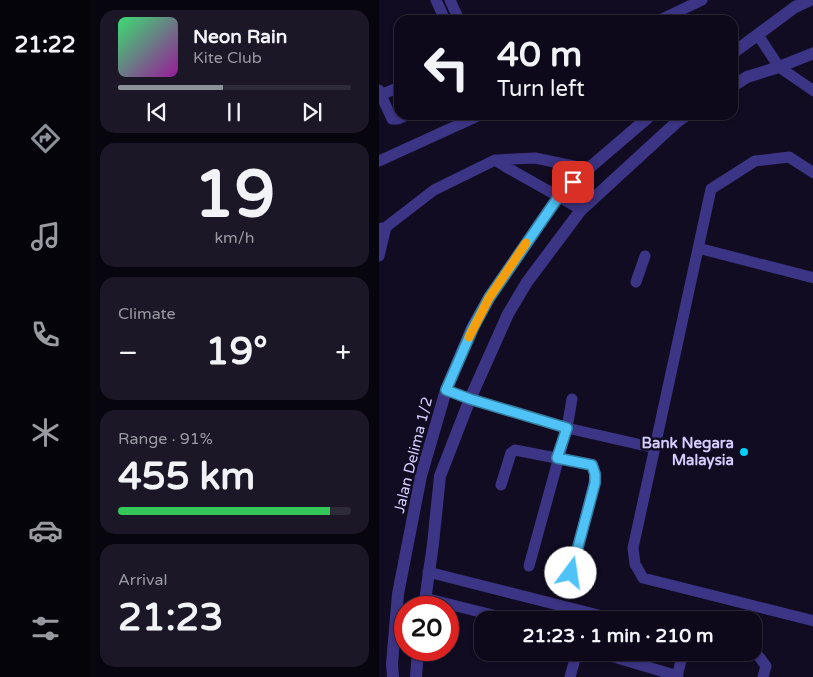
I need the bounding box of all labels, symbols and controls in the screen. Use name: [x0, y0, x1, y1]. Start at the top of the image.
text: Neon Rain: [193, 26, 287, 48]
text: 21:22: [15, 32, 75, 58]
text: 40 m: [497, 34, 582, 76]
icon: left: [414, 35, 479, 100]
text: Kite Club: [193, 48, 262, 68]
text: Turn left: [497, 76, 585, 102]
icon: previous: [143, 98, 171, 126]
icon: pause: [220, 98, 248, 126]
icon: next: [298, 98, 326, 126]
icon: directions: [28, 121, 63, 156]
text: 19: [194, 156, 275, 235]
pin: [552, 161, 594, 203]
icon: arrive: [559, 168, 587, 196]
icon: music: [28, 219, 63, 254]
text: km/h: [214, 228, 255, 248]
text: Climate: [118, 304, 176, 324]
icon: phone: [28, 317, 63, 352]
text: 19°: [206, 329, 268, 375]
text: −: [118, 336, 138, 370]
text: +: [335, 336, 351, 370]
street label: Jalan Delima 1/2: [390, 395, 436, 515]
icon: climate: [28, 415, 63, 450]
text: Range · 91%: [118, 429, 213, 449]
place label: Bank Negara Malaysia: [642, 434, 734, 470]
marker: Bank Negara Malaysia: [738, 446, 750, 458]
text: 455 km: [118, 454, 255, 500]
icon: car: [28, 513, 63, 548]
position arrow: [544, 546, 596, 598]
text: Arrival: [118, 570, 167, 590]
text: 21:23: [118, 595, 223, 641]
speed limit sign: 20: [394, 596, 459, 661]
icon: filters: [28, 611, 63, 646]
text: 21:23 · 1 min · 210 m: [522, 625, 714, 647]

